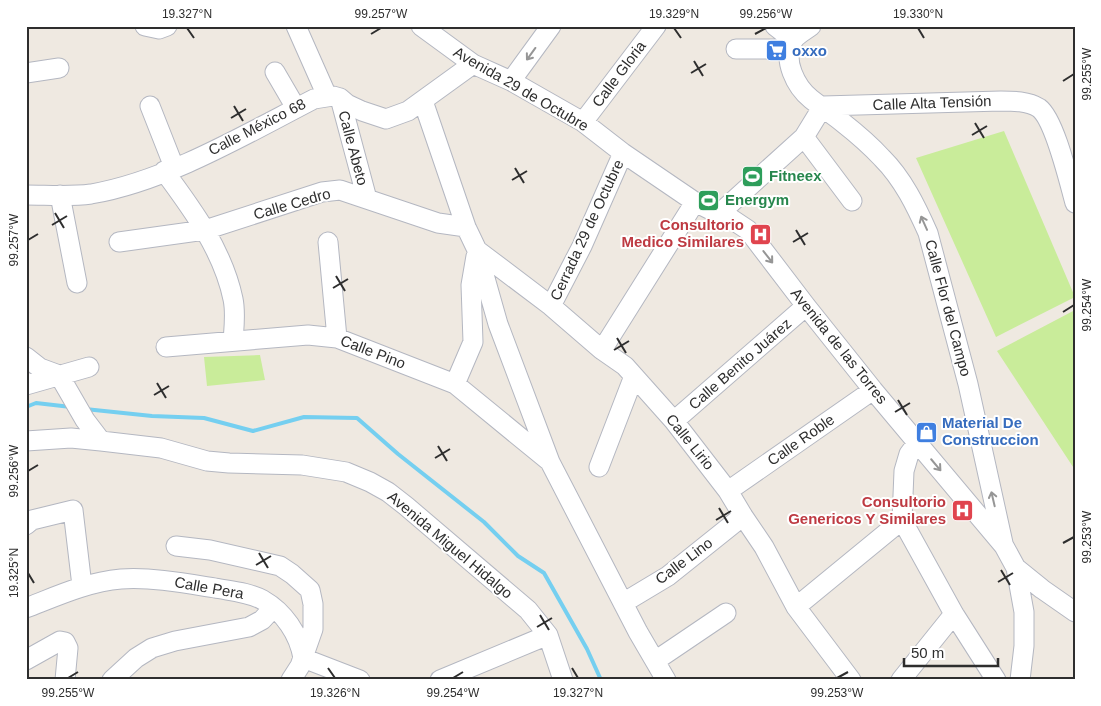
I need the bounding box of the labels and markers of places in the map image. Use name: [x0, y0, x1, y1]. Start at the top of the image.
supermarket icon: oxxo: [764, 39, 788, 63]
place label: oxxo: [792, 42, 827, 59]
sports icon: Fitneex: [741, 164, 765, 188]
place label: Fitneex: [769, 167, 822, 184]
sports icon: Energym: [697, 188, 721, 212]
place label: Energym: [725, 191, 789, 208]
place label: Consultorio Medico Similares: [621, 216, 744, 250]
hospital icon: Consultorio Medico Similares: [748, 222, 772, 246]
place label: Material De Construccion: [942, 414, 1039, 448]
shop icon: Material De Construccion: [914, 420, 938, 444]
place label: Consultorio Genericos Y Similares: [788, 493, 946, 527]
hospital icon: Consultorio Genericos Y Similares: [950, 499, 974, 523]

